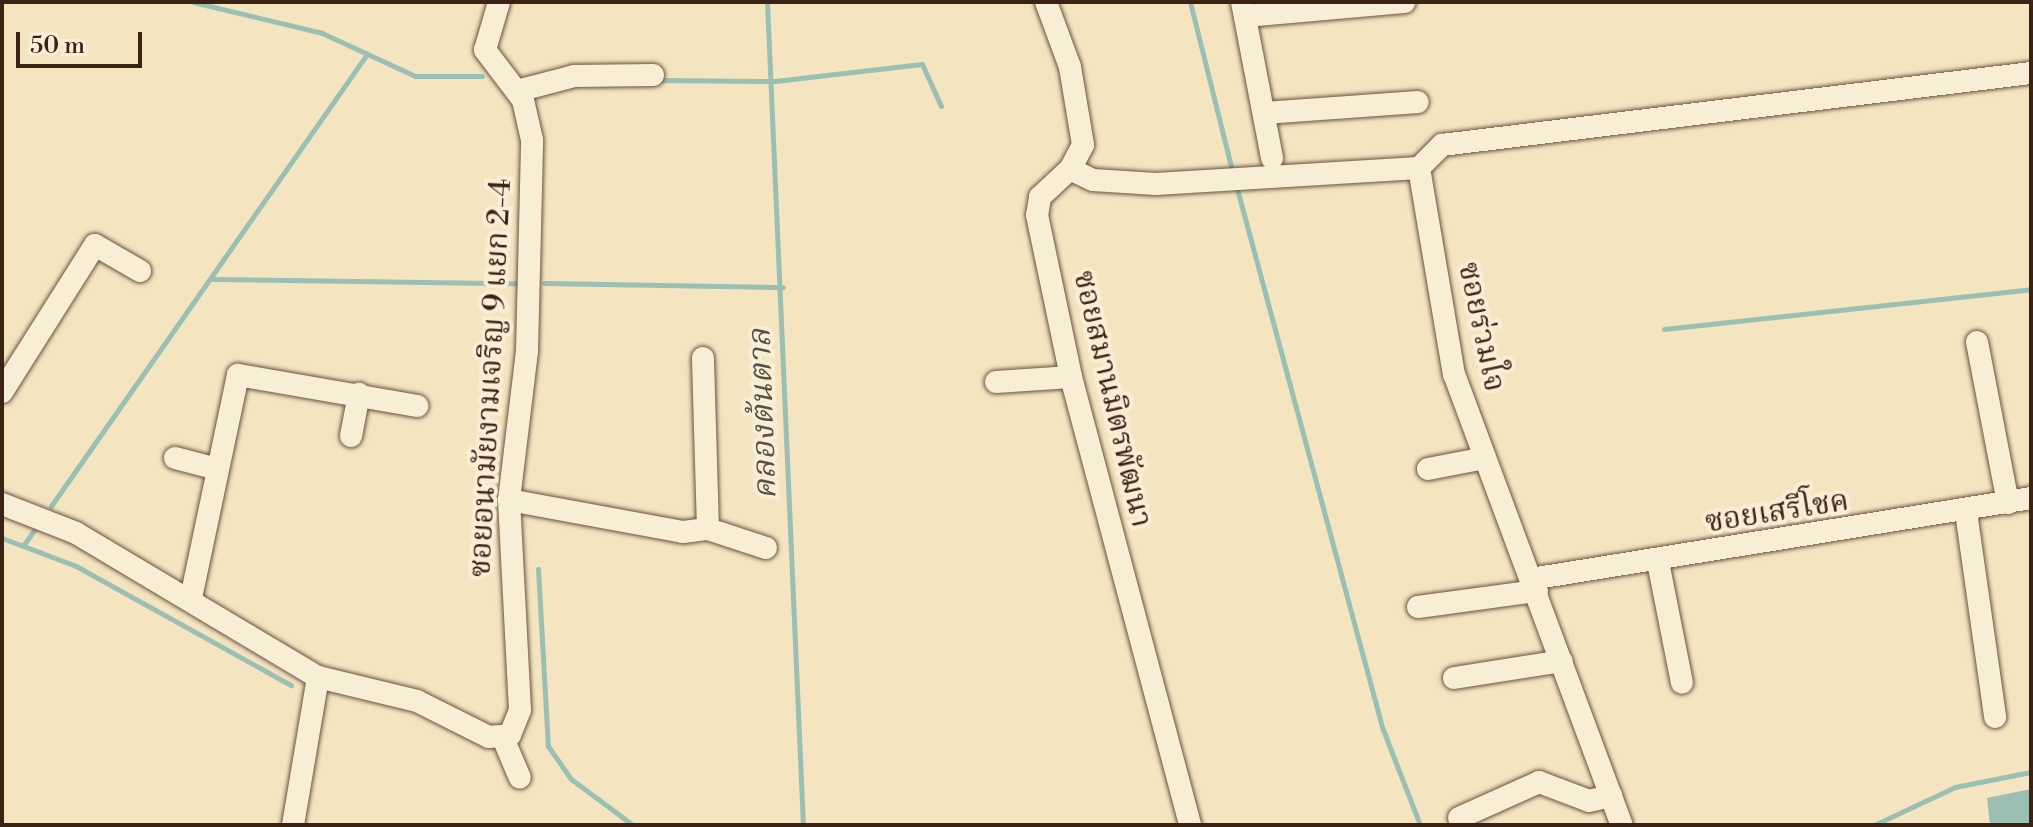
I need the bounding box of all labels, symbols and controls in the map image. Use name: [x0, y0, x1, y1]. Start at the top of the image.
scale bar: [20, 16, 146, 66]
text: 50 m: [30, 31, 85, 61]
street label: ซอยอนามัยงามเจริญ 9 แยก 2-4: [463, 178, 519, 578]
street label: ซอยร่วมใจ: [1450, 259, 1512, 395]
street label: ซอยสมานมิตรพัฒนา: [1065, 267, 1159, 531]
water label: คลองต้นตาล: [741, 328, 785, 500]
street label: ซอยเสรีโชค: [1703, 483, 1851, 541]

